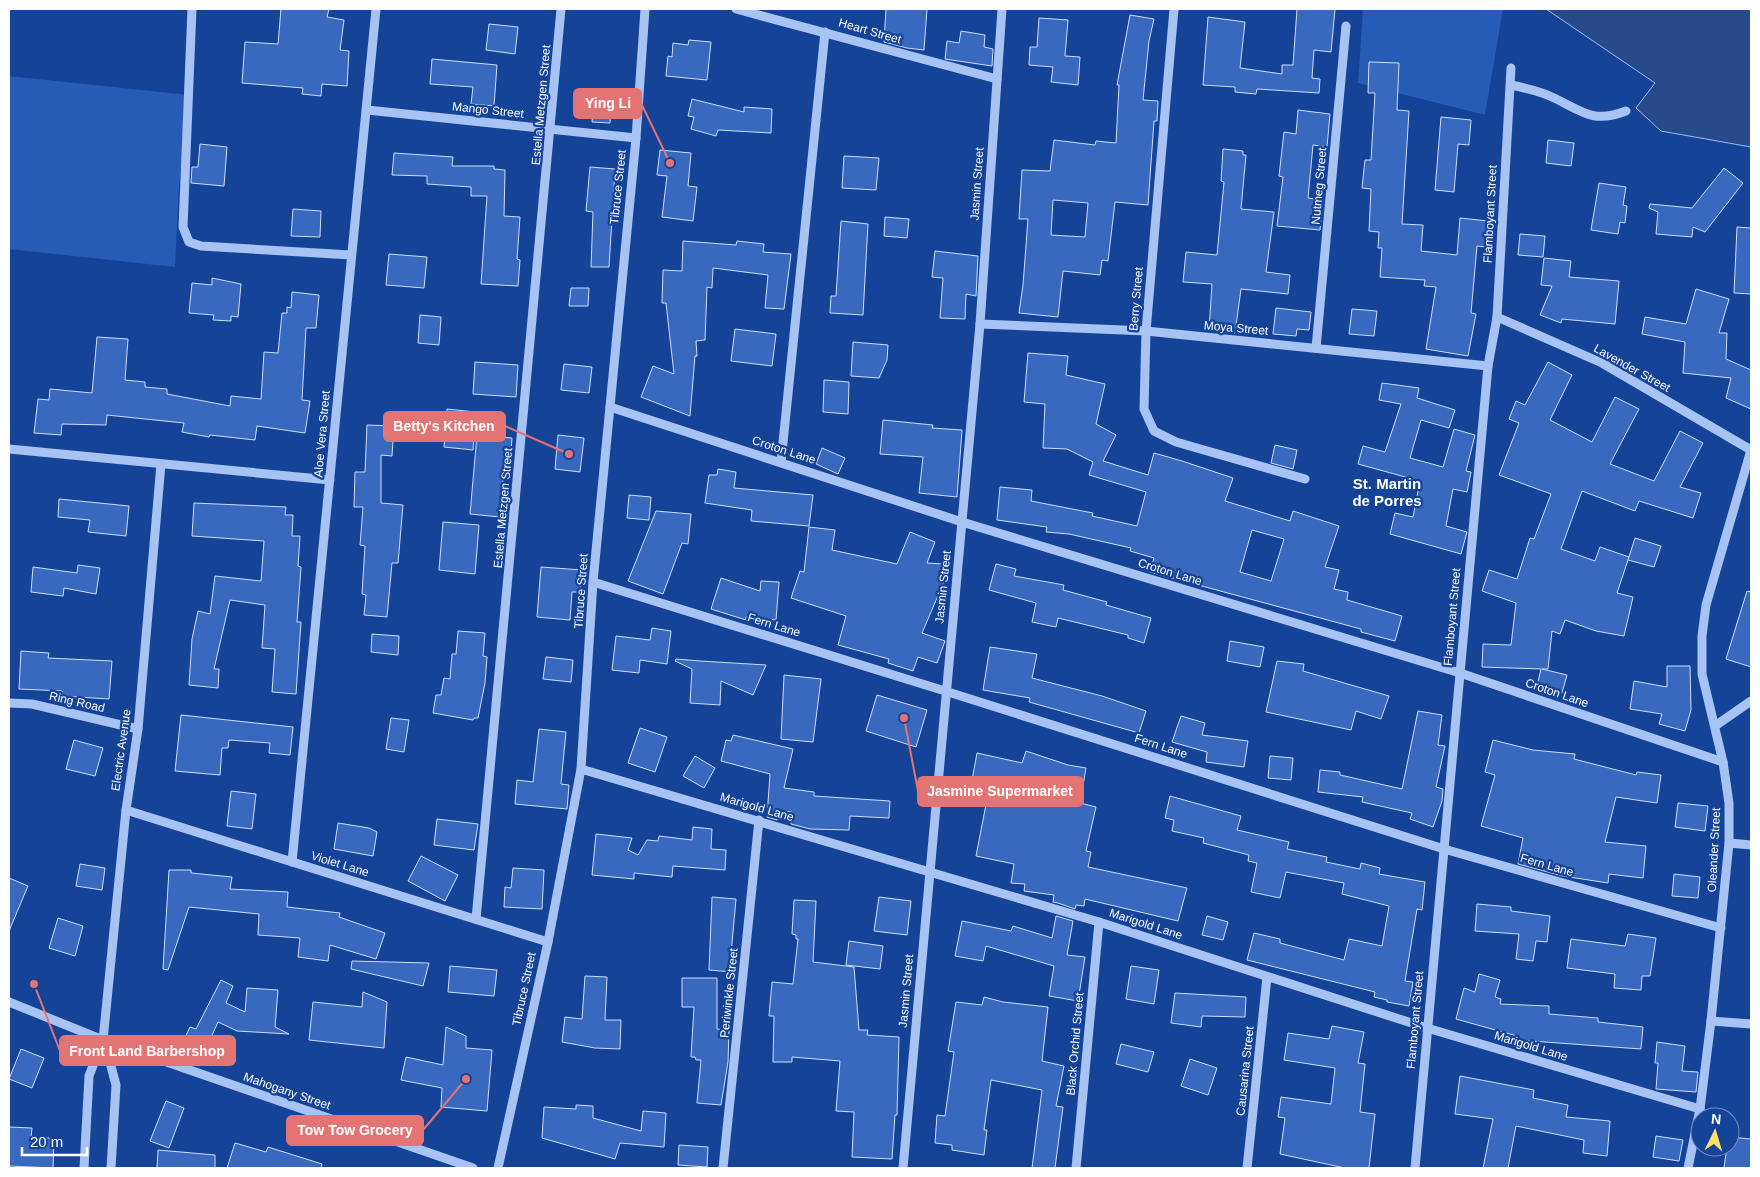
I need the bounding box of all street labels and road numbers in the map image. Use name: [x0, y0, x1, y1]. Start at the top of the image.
street label: Heart Street: [837, 15, 904, 47]
street label: Estella Metzgen Street: [529, 44, 553, 166]
street label: Mango Street: [451, 99, 525, 121]
street label: Jasmin Street: [967, 146, 987, 221]
street label: Nutmeg Street: [1309, 146, 1329, 225]
street label: Tibruce Street: [607, 148, 629, 225]
street label: Flamboyant Street: [1480, 164, 1500, 263]
street label: Berry Street: [1126, 266, 1146, 332]
street label: Moya Street: [1203, 318, 1269, 338]
street label: Lavender Street: [1591, 341, 1673, 395]
street label: Aloe Vera Street: [311, 389, 333, 478]
street label: Croton Lane: [750, 433, 818, 467]
street label: Estella Metzgen Street: [491, 447, 515, 569]
street label: Jasmin Street: [932, 549, 954, 624]
street label: Tibruce Street: [571, 552, 591, 629]
street label: Croton Lane: [1136, 556, 1204, 588]
street label: Flamboyant Street: [1441, 567, 1463, 666]
street label: Fern Lane: [746, 610, 803, 640]
street label: Croton Lane: [1523, 676, 1591, 710]
street label: Ring Road: [48, 689, 106, 715]
street label: Electric Avenue: [108, 708, 134, 792]
street label: Fern Lane: [1133, 731, 1189, 761]
street label: Marigold Lane: [719, 790, 796, 824]
street label: Oleander Street: [1705, 807, 1723, 893]
street label: Violet Lane: [309, 849, 371, 880]
street label: Fern Lane: [1519, 851, 1576, 879]
street label: Marigold Lane: [1108, 906, 1185, 943]
street label: Periwinkle Street: [717, 947, 741, 1039]
street label: Tibruce Street: [509, 950, 539, 1027]
street label: Jasmin Street: [896, 953, 916, 1028]
street label: Flamboyant Street: [1404, 970, 1426, 1069]
street label: Black Orchid Street: [1064, 991, 1087, 1096]
street label: Causarina Street: [1233, 1025, 1257, 1117]
street label: Marigold Lane: [1493, 1028, 1570, 1064]
street label: Mahogany Street: [242, 1070, 333, 1113]

